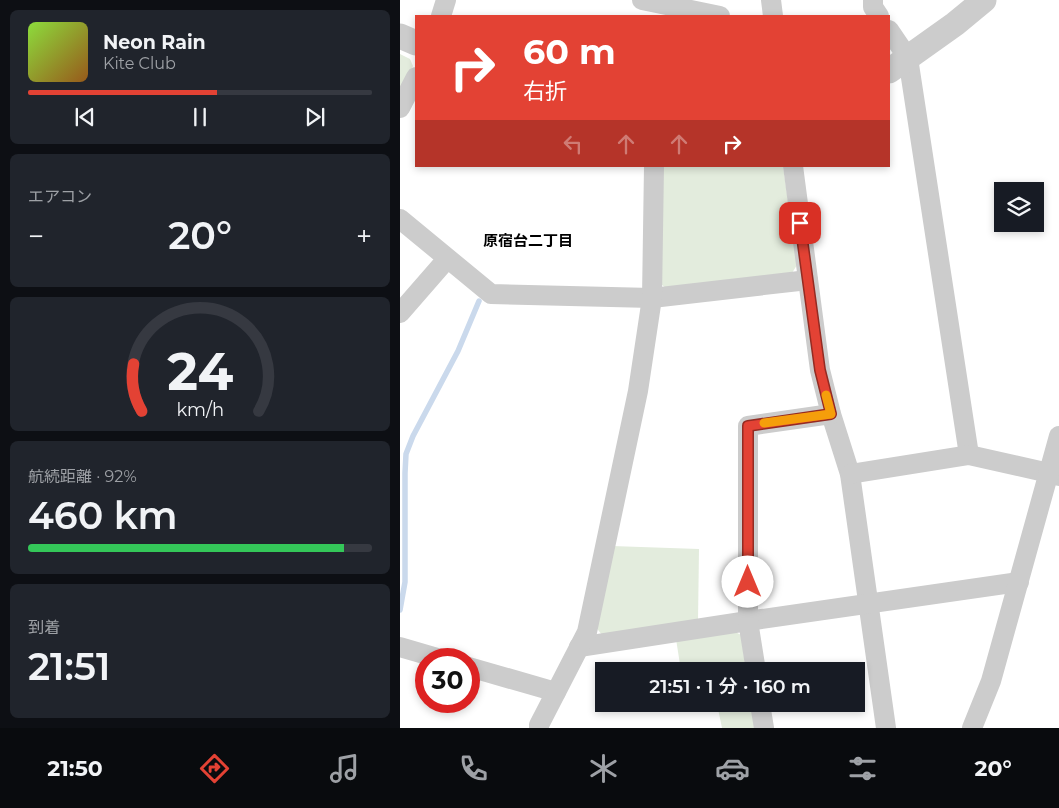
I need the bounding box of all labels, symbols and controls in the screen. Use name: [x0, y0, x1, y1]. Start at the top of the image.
text: 60 m: [523, 30, 616, 73]
text: Neon Rain: [103, 31, 206, 54]
icon: right: [440, 35, 505, 100]
text: Kite Club: [103, 54, 176, 73]
text: 右折: [523, 78, 567, 105]
icon: previous: [71, 103, 99, 131]
icon: pause: [186, 103, 214, 131]
icon: next: [301, 103, 329, 131]
icon: left: [559, 130, 587, 158]
icon: ahead: [612, 130, 640, 158]
icon: ahead: [665, 130, 693, 158]
icon: right: [718, 130, 746, 158]
map controls: [994, 182, 1044, 232]
button: layers: [994, 182, 1044, 232]
text: エアコン: [28, 187, 92, 206]
pin: [779, 202, 821, 244]
icon: arrive: [786, 209, 814, 237]
text: 20°: [168, 212, 232, 259]
text: −: [28, 219, 44, 253]
text: +: [356, 219, 372, 253]
district label: 原宿台二丁目: [483, 231, 573, 250]
text: 24: [167, 340, 233, 403]
text: km/h: [176, 399, 224, 420]
text: 航続距離 · 92%: [28, 467, 137, 486]
text: 460 km: [28, 492, 178, 539]
position arrow: [721, 555, 773, 607]
text: 到着: [28, 618, 60, 637]
text: 21:51: [28, 643, 111, 690]
speed limit sign: 30: [415, 648, 480, 713]
text: 21:51 · 1 分 · 160 m: [649, 675, 811, 698]
icon: directions: [197, 751, 232, 786]
icon: music: [327, 751, 362, 786]
icon: phone: [456, 751, 491, 786]
icon: climate: [586, 751, 621, 786]
icon: car: [715, 751, 750, 786]
icon: filters: [845, 751, 880, 786]
text: 21:50: [47, 755, 103, 782]
text: 20°: [975, 755, 1012, 782]

